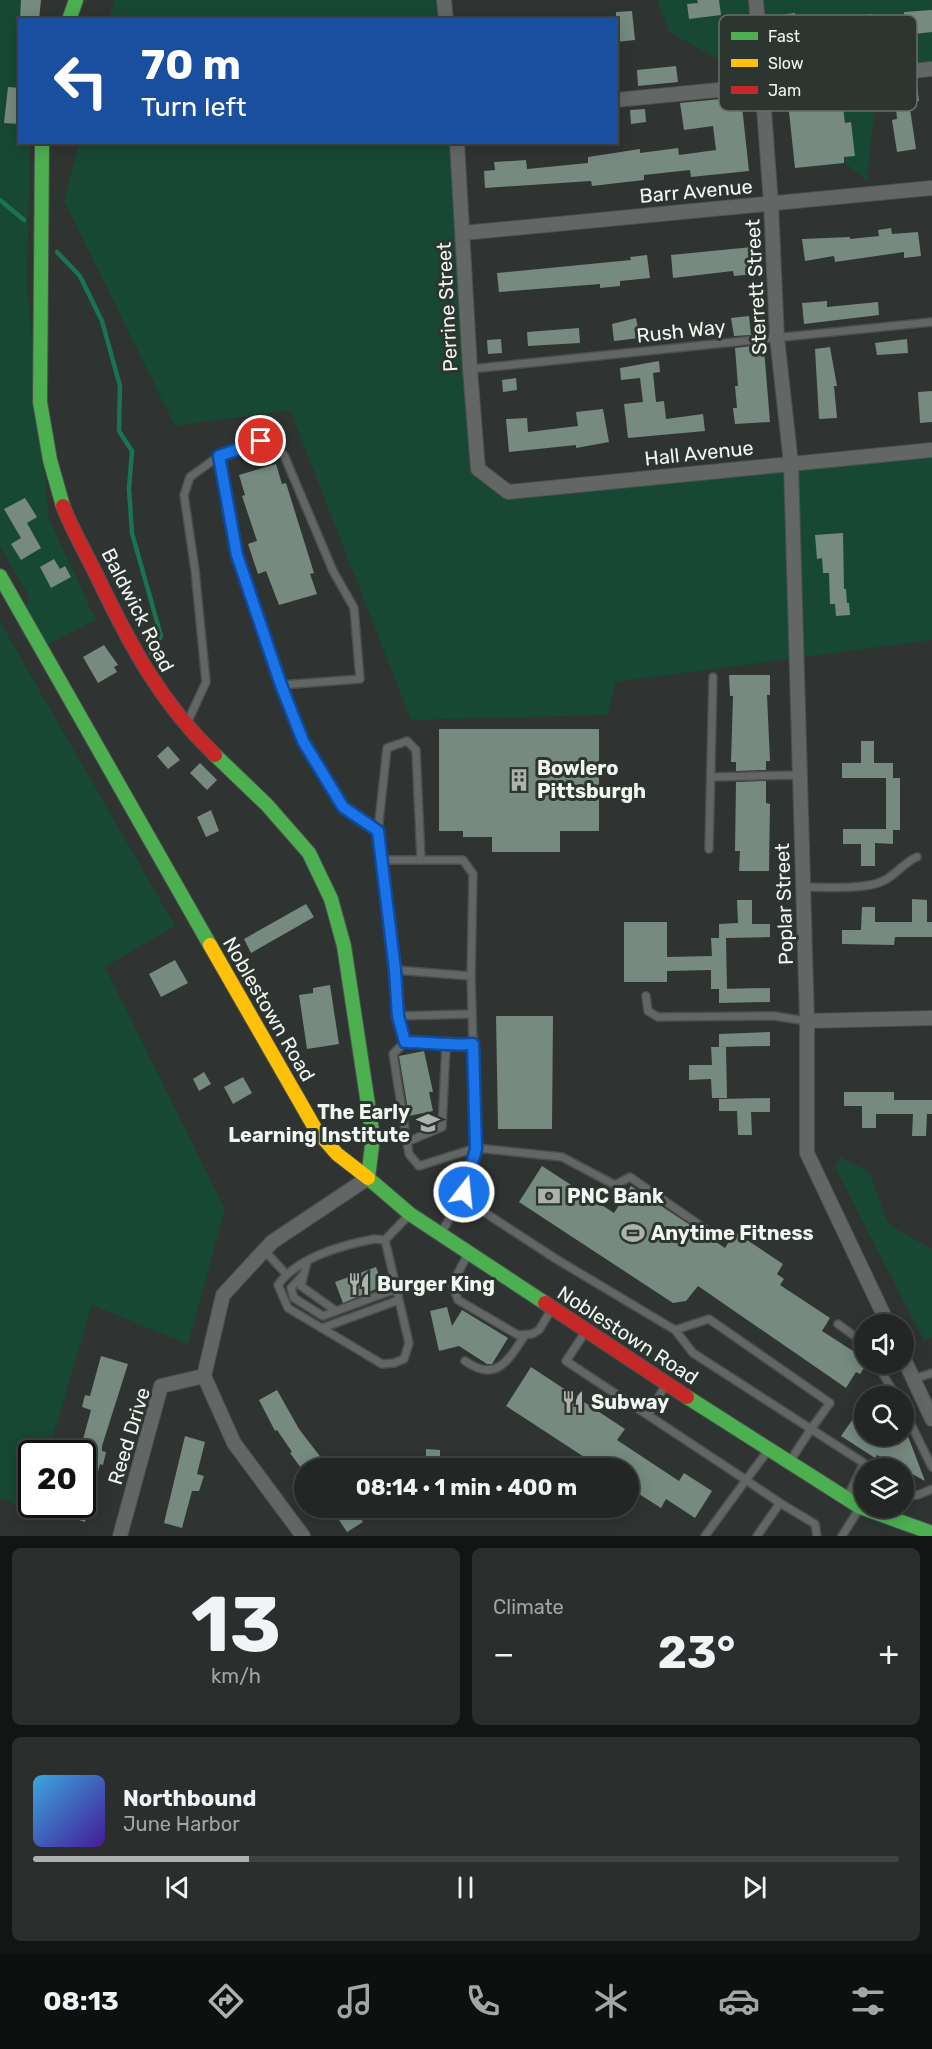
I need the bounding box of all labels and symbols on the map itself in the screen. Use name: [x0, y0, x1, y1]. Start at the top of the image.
legend: [719, 15, 917, 111]
text: Fast: [768, 27, 800, 46]
text: Slow: [768, 54, 804, 73]
text: Jam: [768, 81, 801, 100]
street label: Barr Avenue: [638, 174, 754, 208]
street label: Sterrett Street: [740, 218, 772, 356]
street label: Perrine Street: [432, 241, 462, 373]
street label: Rush Way: [635, 314, 727, 348]
pin: [235, 415, 286, 466]
street label: Hall Avenue: [643, 435, 755, 471]
street label: Baldwick Road: [97, 544, 179, 676]
place label: Bowlero Pittsburgh: [537, 756, 646, 803]
building icon: Bowlero Pittsburgh: [506, 767, 532, 793]
street label: Poplar Street: [770, 843, 798, 965]
street label: Noblestown Road: [218, 932, 320, 1086]
place label: The Early Learning Institute: [228, 1100, 410, 1147]
school or university icon: The Early Learning Institute: [415, 1110, 441, 1136]
position arrow: [432, 1160, 496, 1224]
bank icon: PNC Bank: [536, 1183, 562, 1209]
place label: PNC Bank: [567, 1184, 664, 1208]
sports icon: Anytime Fitness: [620, 1220, 646, 1246]
place label: Anytime Fitness: [651, 1221, 814, 1245]
restaurant icon: Burger King: [346, 1271, 372, 1297]
place label: Burger King: [377, 1272, 495, 1296]
street label: Noblestown Road: [553, 1281, 703, 1389]
street label: Reed Drive: [103, 1385, 155, 1487]
restaurant icon: Subway: [560, 1389, 586, 1415]
place label: Subway: [591, 1390, 669, 1414]
speed limit sign: 20: [18, 1440, 96, 1518]

